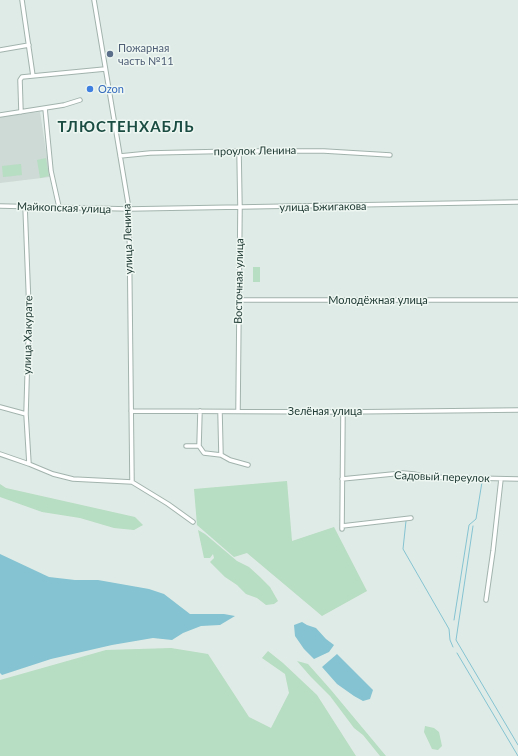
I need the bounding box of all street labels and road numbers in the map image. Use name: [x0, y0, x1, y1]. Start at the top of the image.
street label: проулок Ленина: [214, 144, 296, 158]
street label: Майкопская улица: [17, 200, 111, 216]
street label: улица Бжигакова: [279, 200, 367, 214]
street label: улица Ленина: [120, 203, 136, 275]
street label: Восточная улица: [232, 238, 246, 324]
street label: Молодёжная улица: [328, 293, 428, 307]
street label: улица Хакурате: [21, 295, 35, 375]
street label: Зелёная улица: [288, 404, 362, 418]
street label: Садовый переулок: [394, 469, 490, 485]

